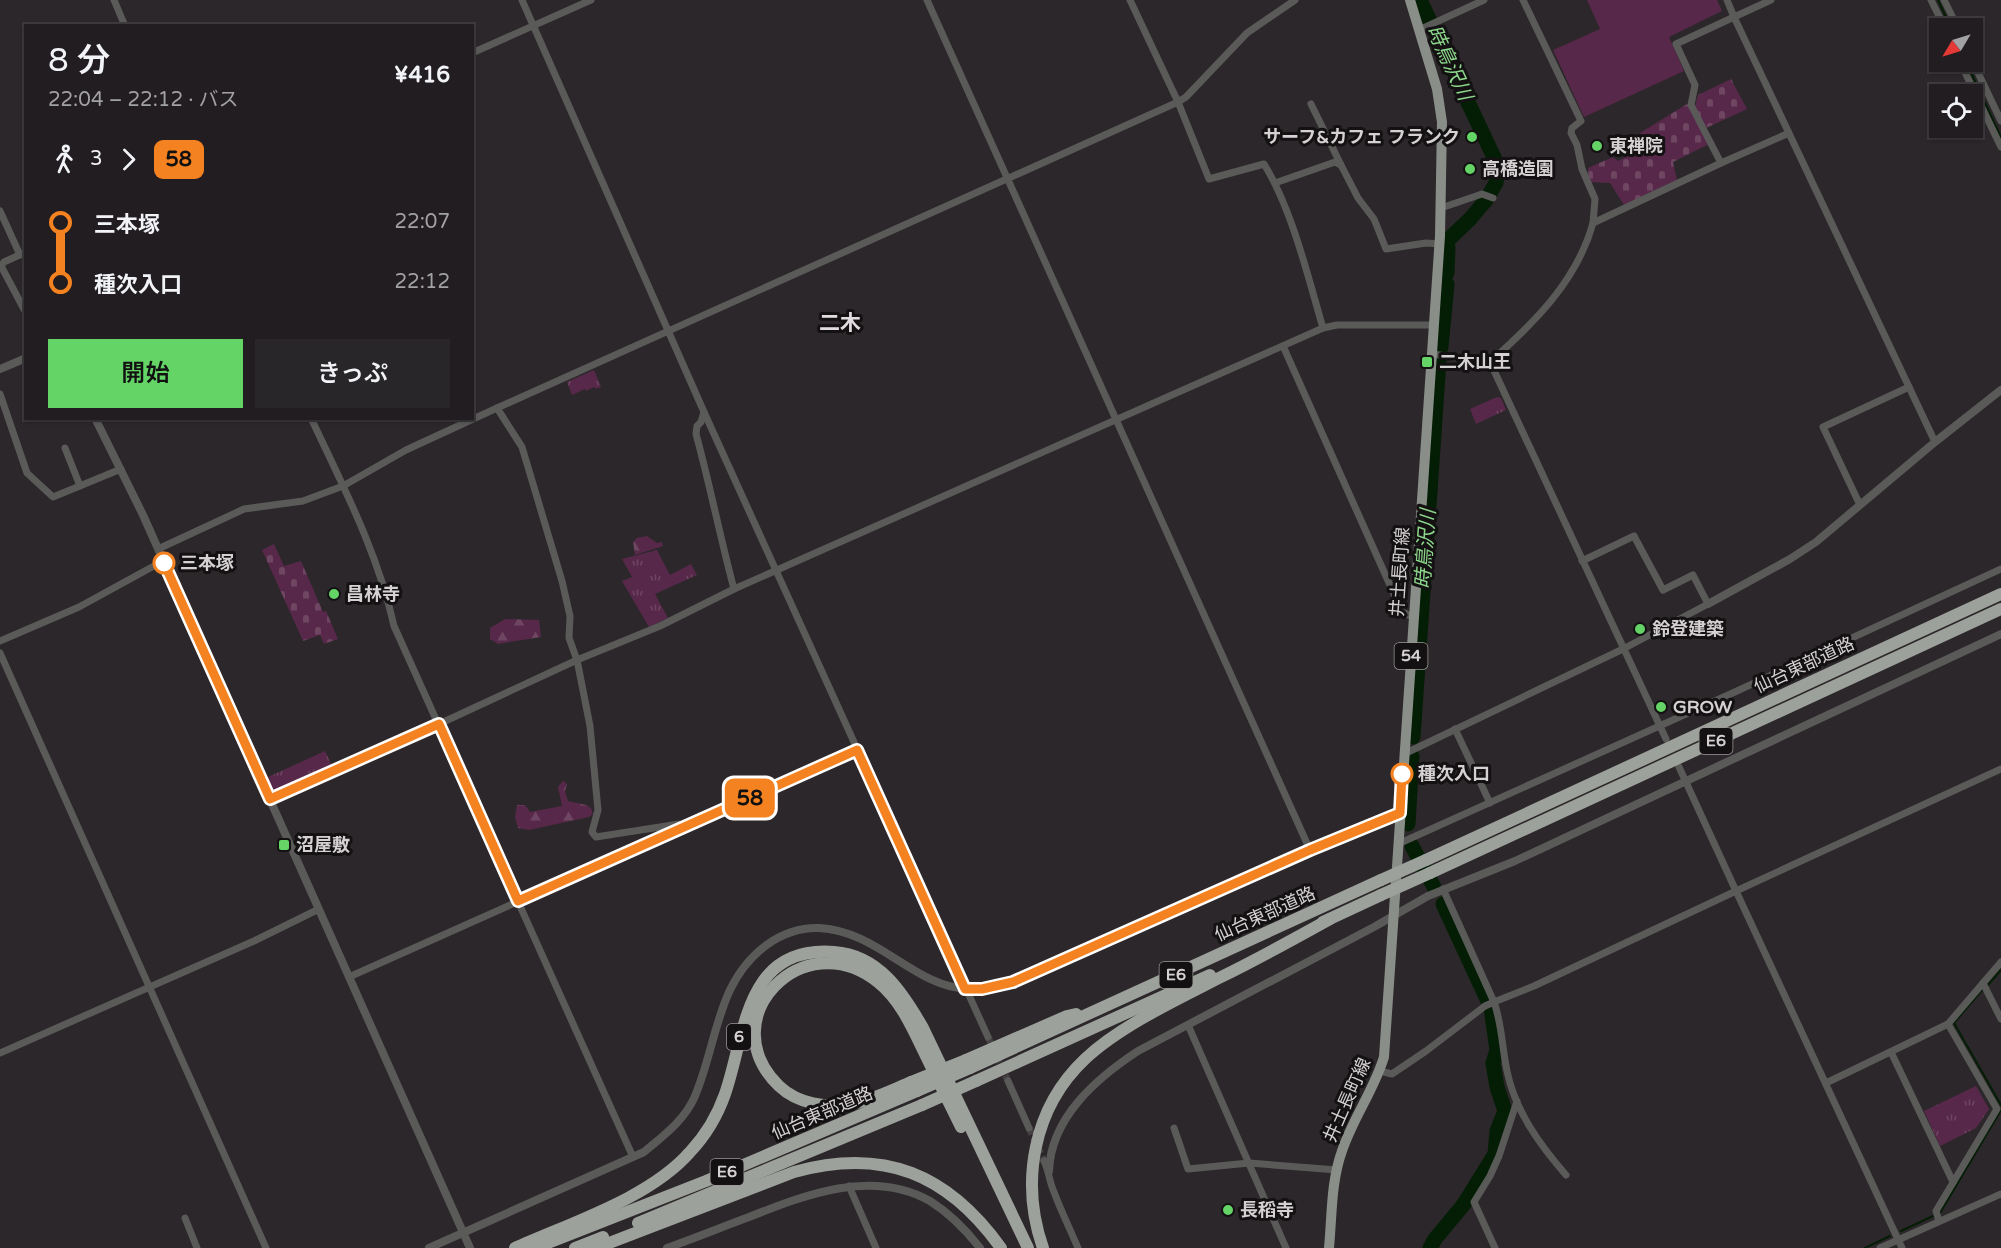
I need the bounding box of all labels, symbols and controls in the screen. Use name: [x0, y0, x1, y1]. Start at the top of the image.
north arrow: [1929, 18, 1983, 72]
map controls: [1929, 18, 1983, 138]
water label: 時鳥沢川: [1421, 22, 1478, 106]
text: 8 分: [48, 41, 110, 80]
text: ¥416: [394, 62, 450, 88]
button: locate: [1929, 84, 1983, 138]
text: 22:04 – 22:12 · バス: [48, 88, 239, 112]
place label: サーフ&カフェ フランク: [1263, 126, 1460, 148]
marker: サーフ&カフェ フランク: [1465, 130, 1479, 144]
place label: 東禅院: [1609, 135, 1663, 157]
marker: 東禅院: [1590, 139, 1604, 153]
icon: walk: [48, 143, 81, 176]
icon: forward: [112, 143, 145, 176]
text: 3: [90, 147, 103, 171]
text: 58: [166, 147, 192, 172]
place label: 高橋造園: [1482, 158, 1554, 180]
marker: 高橋造園: [1463, 162, 1477, 176]
text: 22:07: [395, 210, 450, 234]
text: 三本塚: [94, 212, 160, 238]
text: 22:12: [395, 270, 450, 294]
text: 種次入口: [94, 272, 182, 298]
district label: 二木: [819, 311, 861, 336]
button: 開始: [48, 339, 243, 408]
button: きっぷ: [255, 339, 450, 408]
place label: 二木山王: [1439, 351, 1511, 373]
marker: 二木山王: [1420, 355, 1434, 369]
water label: 時鳥沢川: [1411, 506, 1441, 590]
street label: 井土長町線: [1386, 526, 1414, 618]
marker: 三本塚: [153, 552, 175, 574]
place label: 三本塚: [180, 552, 234, 574]
place label: 昌林寺: [346, 583, 400, 605]
marker: 昌林寺: [327, 587, 341, 601]
place label: 鈴登建築: [1652, 618, 1724, 640]
marker: 鈴登建築: [1633, 622, 1647, 636]
street label: 仙台東部道路: [1750, 632, 1858, 698]
road number: 54: [1394, 643, 1428, 669]
place label: GROW: [1673, 696, 1733, 718]
marker: GROW: [1654, 700, 1668, 714]
road number: E6: [1700, 728, 1732, 754]
marker: 種次入口: [1391, 763, 1413, 785]
place label: 種次入口: [1418, 763, 1490, 785]
line badge: 58: [723, 778, 777, 818]
text: 58: [737, 786, 763, 811]
place label: 沼屋敷: [296, 834, 350, 856]
marker: 沼屋敷: [277, 838, 291, 852]
street label: 仙台東部道路: [1211, 882, 1319, 946]
road number: E6: [1160, 962, 1192, 988]
road number: 6: [727, 1024, 751, 1050]
street label: 井土長町線: [1319, 1054, 1375, 1146]
street label: 仙台東部道路: [768, 1082, 876, 1144]
road number: E6: [710, 1159, 744, 1185]
place label: 長稻寺: [1240, 1199, 1294, 1221]
marker: 長稻寺: [1221, 1203, 1235, 1217]

